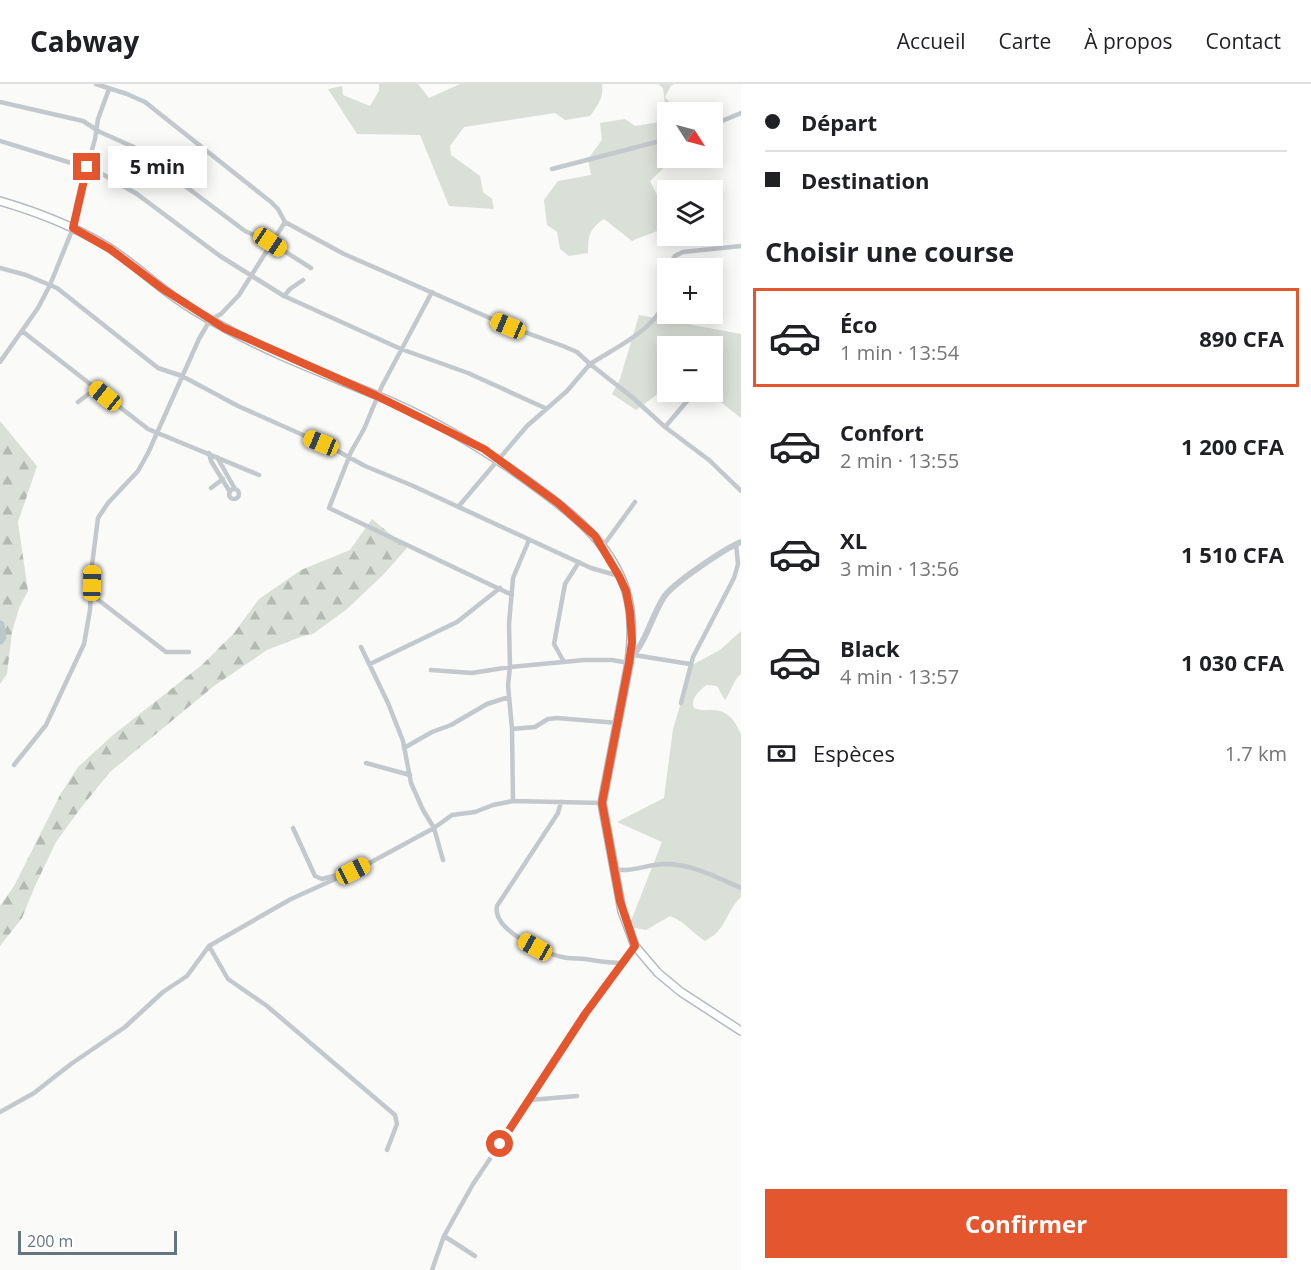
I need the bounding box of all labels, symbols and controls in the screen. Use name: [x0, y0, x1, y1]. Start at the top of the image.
text: Cabway: [30, 22, 139, 60]
text: Accueil: [897, 27, 965, 55]
text: Carte: [998, 27, 1051, 55]
text: À propos: [1084, 27, 1173, 55]
text: Contact: [1206, 27, 1281, 55]
north arrow: [657, 102, 723, 168]
map controls: [657, 102, 723, 402]
text: Départ: [801, 107, 877, 137]
callout: 5 min: [108, 146, 207, 188]
route end: [73, 153, 100, 180]
text: 5 min: [130, 153, 185, 180]
text: Destination: [801, 165, 930, 195]
button: layers: [657, 180, 723, 246]
car: [250, 224, 290, 260]
text: Choisir une course: [765, 233, 1014, 270]
button: +: [657, 258, 723, 324]
text: Éco: [840, 309, 877, 339]
car: [488, 311, 528, 341]
icon: car: [768, 311, 822, 365]
text: 890 CFA: [1199, 323, 1284, 353]
button: −: [657, 336, 723, 402]
text: 1 min · 13:54: [840, 339, 959, 366]
car: [85, 378, 125, 414]
text: Confort: [840, 417, 924, 447]
icon: car: [768, 419, 822, 473]
car: [301, 428, 341, 458]
text: 1 200 CFA: [1181, 431, 1284, 461]
text: 2 min · 13:55: [840, 447, 959, 474]
text: XL: [840, 525, 867, 555]
icon: car: [768, 527, 822, 581]
text: 1 510 CFA: [1181, 539, 1284, 569]
text: 3 min · 13:56: [840, 555, 959, 582]
car: [83, 565, 101, 601]
text: Black: [840, 633, 900, 663]
icon: car: [768, 635, 822, 689]
text: 1 030 CFA: [1181, 647, 1284, 677]
text: 4 min · 13:57: [840, 663, 959, 690]
icon: cash: [765, 737, 798, 770]
text: Espèces: [813, 738, 895, 768]
text: 1.7 km: [1225, 740, 1287, 767]
car: [333, 855, 373, 887]
car: [515, 930, 555, 964]
route start: [486, 1130, 513, 1157]
button: Confirmer: [765, 1189, 1287, 1258]
scale bar: [18, 1228, 177, 1256]
text: 200 m: [27, 1230, 73, 1252]

